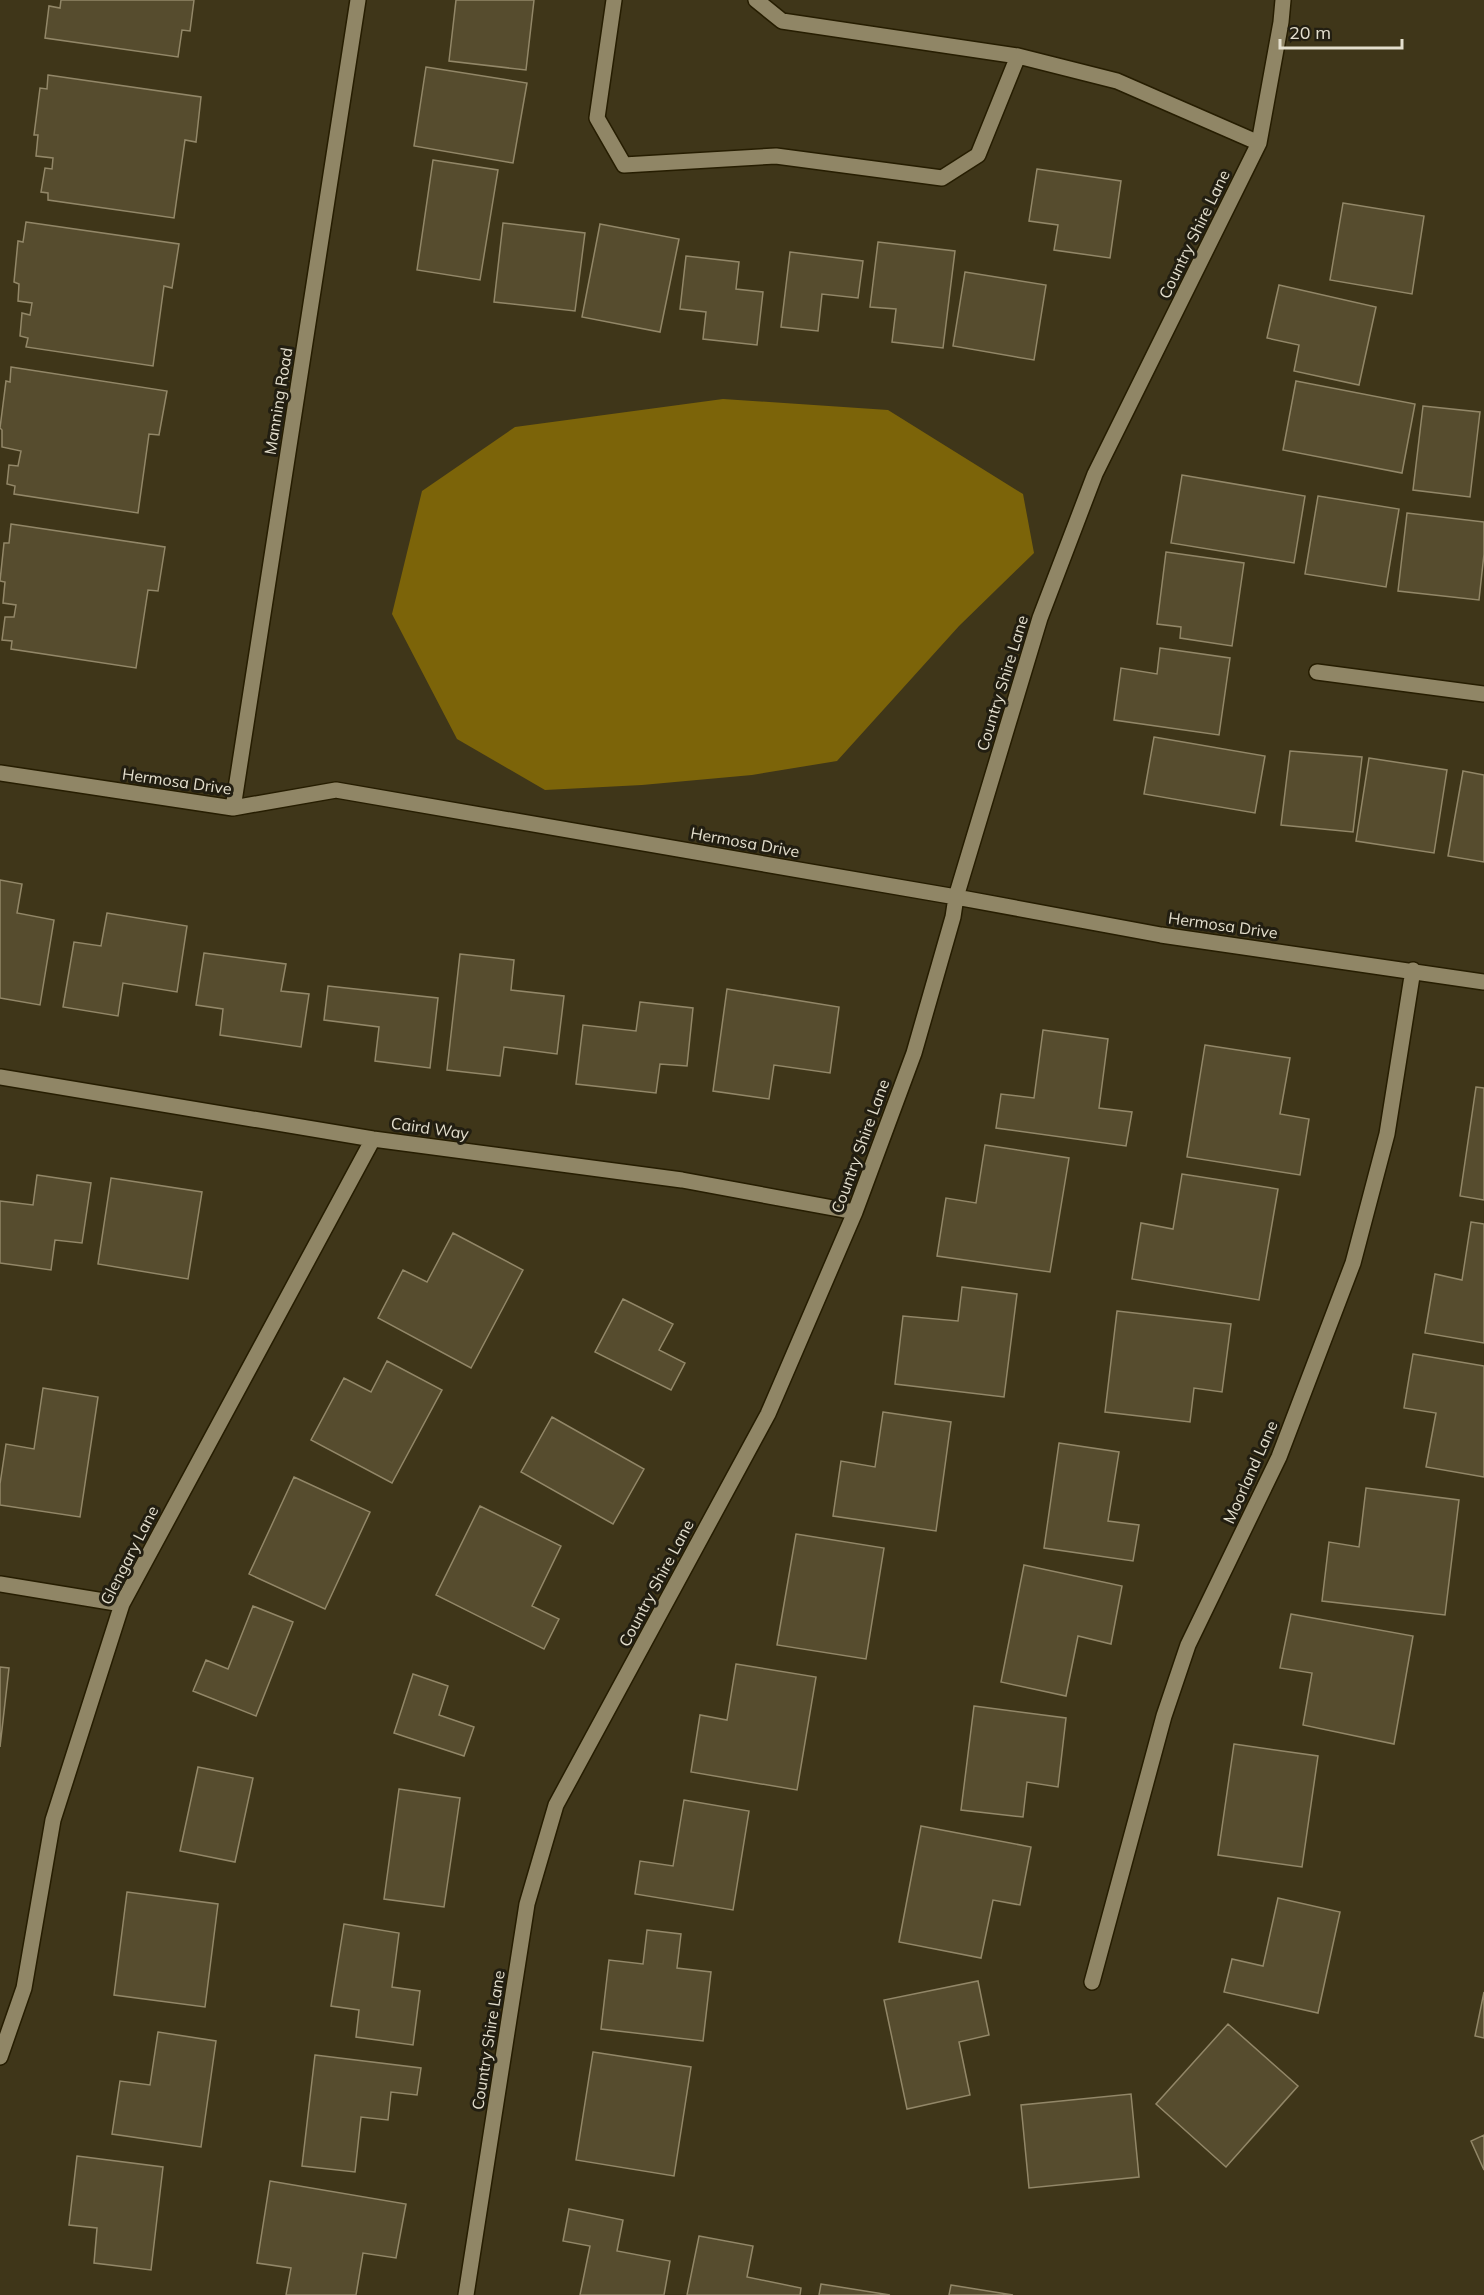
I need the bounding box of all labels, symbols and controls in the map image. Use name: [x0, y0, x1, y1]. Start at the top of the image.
scale bar: [1280, 12, 1402, 50]
text: 20 m: [1289, 21, 1331, 44]
street label: Country Shire Lane: [1154, 166, 1234, 302]
street label: Manning Road: [260, 346, 296, 456]
street label: Country Shire Lane: [972, 613, 1032, 753]
street label: Hermosa Drive: [121, 763, 233, 799]
street label: Hermosa Drive: [689, 823, 801, 861]
street label: Hermosa Drive: [1167, 907, 1279, 943]
street label: Country Shire Lane: [827, 1076, 893, 1216]
street label: Caird Way: [390, 1113, 471, 1143]
street label: Moorland Lane: [1218, 1417, 1282, 1527]
street label: Glengary Lane: [96, 1502, 162, 1608]
street label: Country Shire Lane: [614, 1516, 698, 1650]
street label: Country Shire Lane: [467, 1969, 509, 2111]

